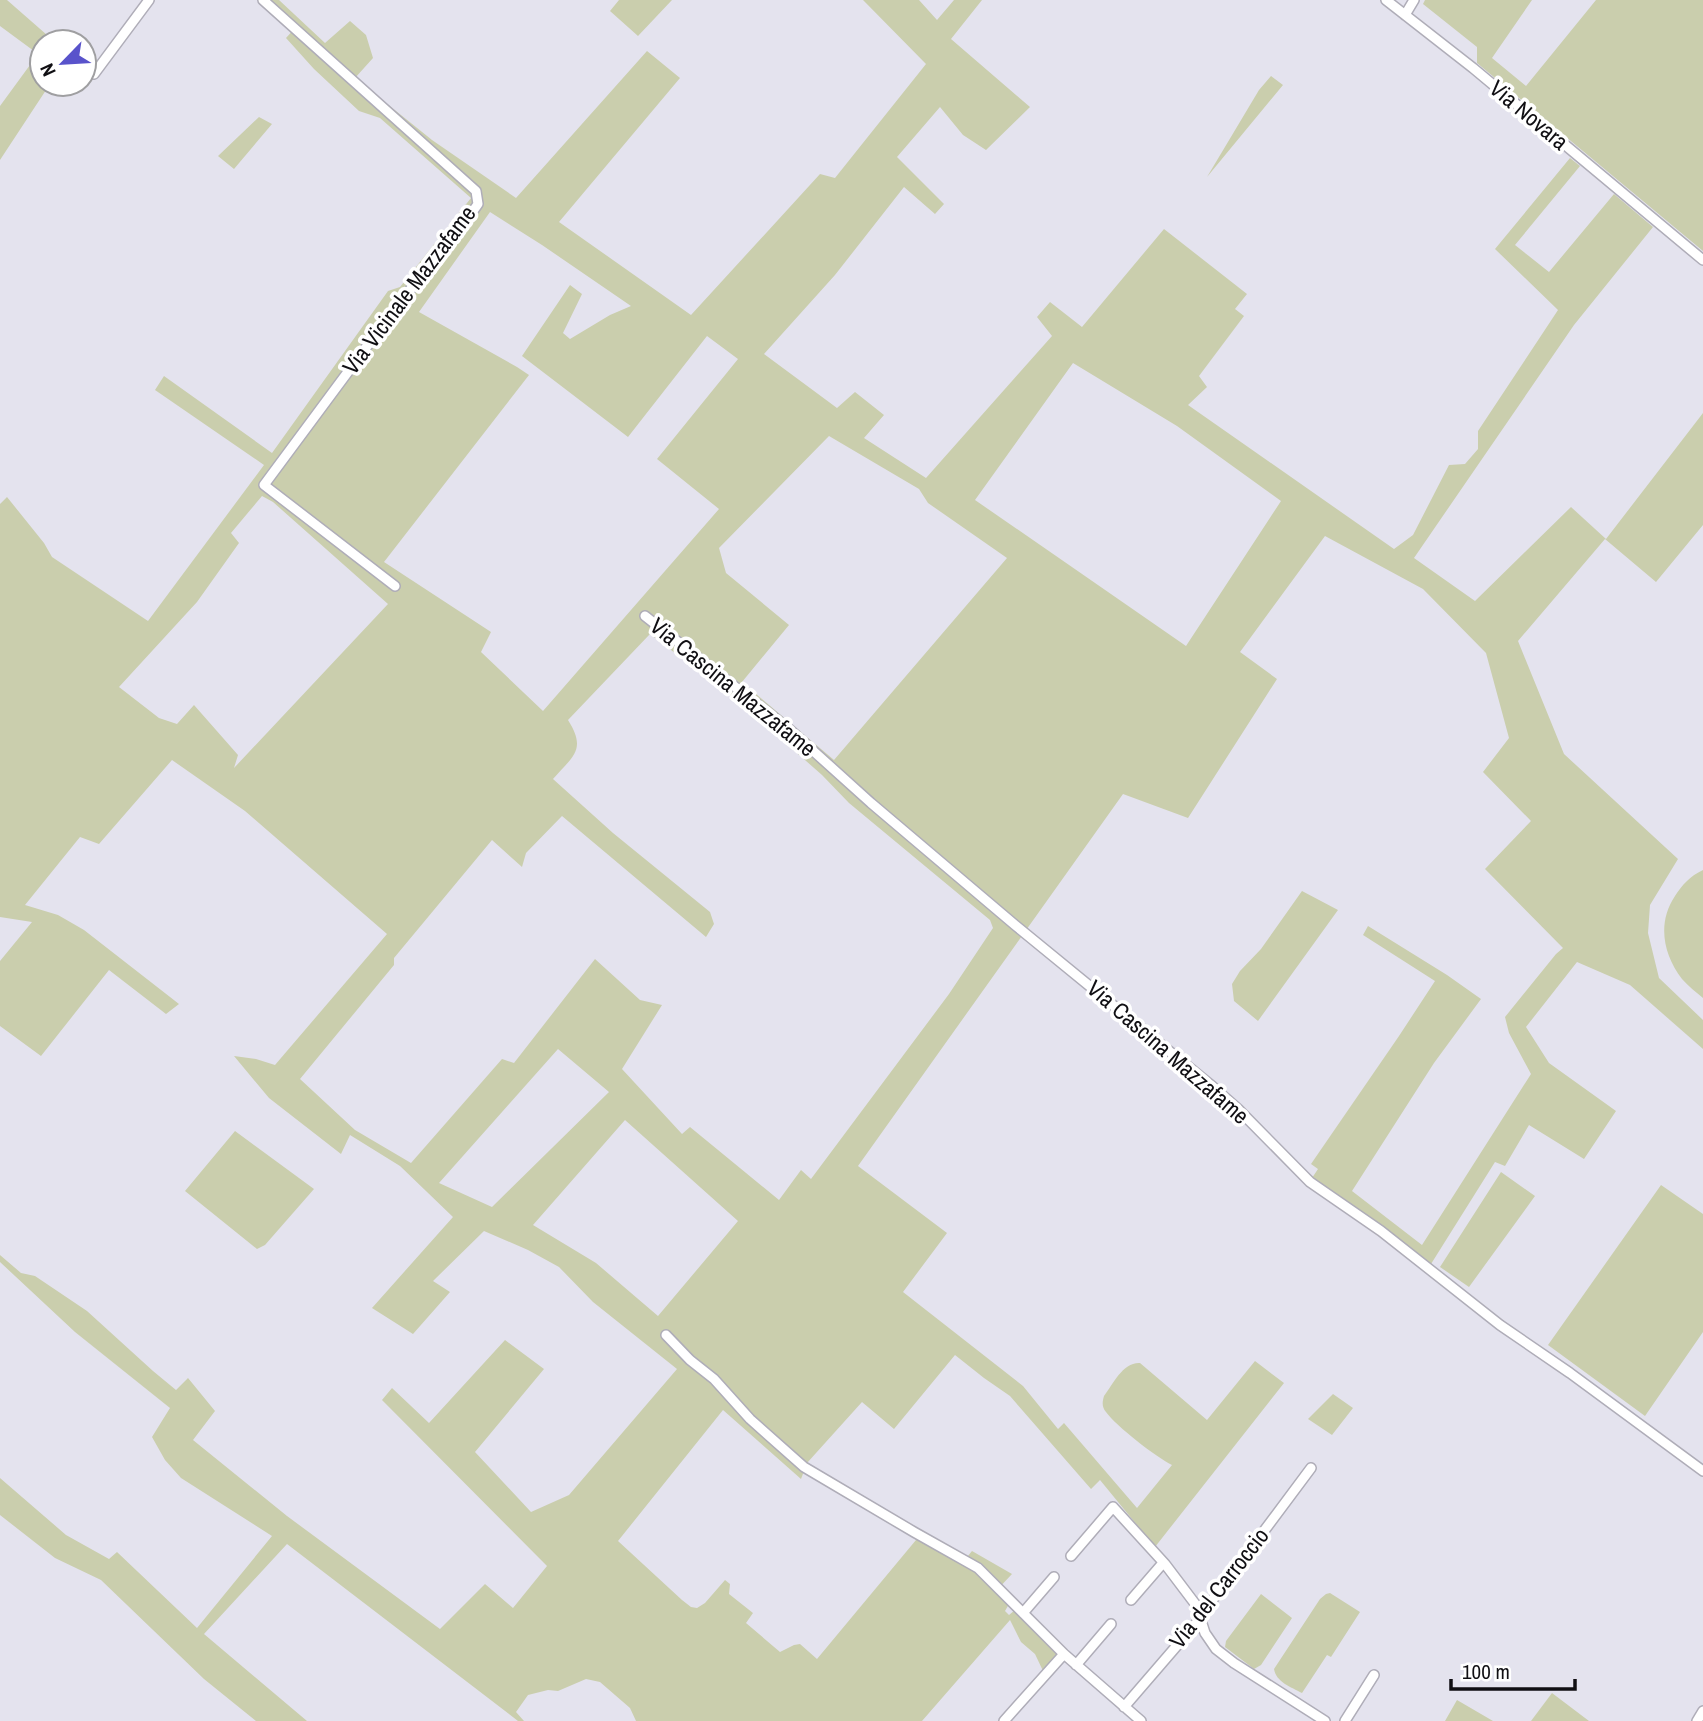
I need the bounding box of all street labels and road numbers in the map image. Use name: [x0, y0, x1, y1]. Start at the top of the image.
street label: Via Novara: [1483, 73, 1576, 157]
street label: Via Vicinale Mazzafame: [335, 199, 482, 380]
street label: Via Cascina Mazzafame: [644, 610, 823, 763]
street label: Via Cascina Mazzafame: [1081, 973, 1256, 1131]
street label: Via del Carroccio: [1162, 1521, 1276, 1655]

